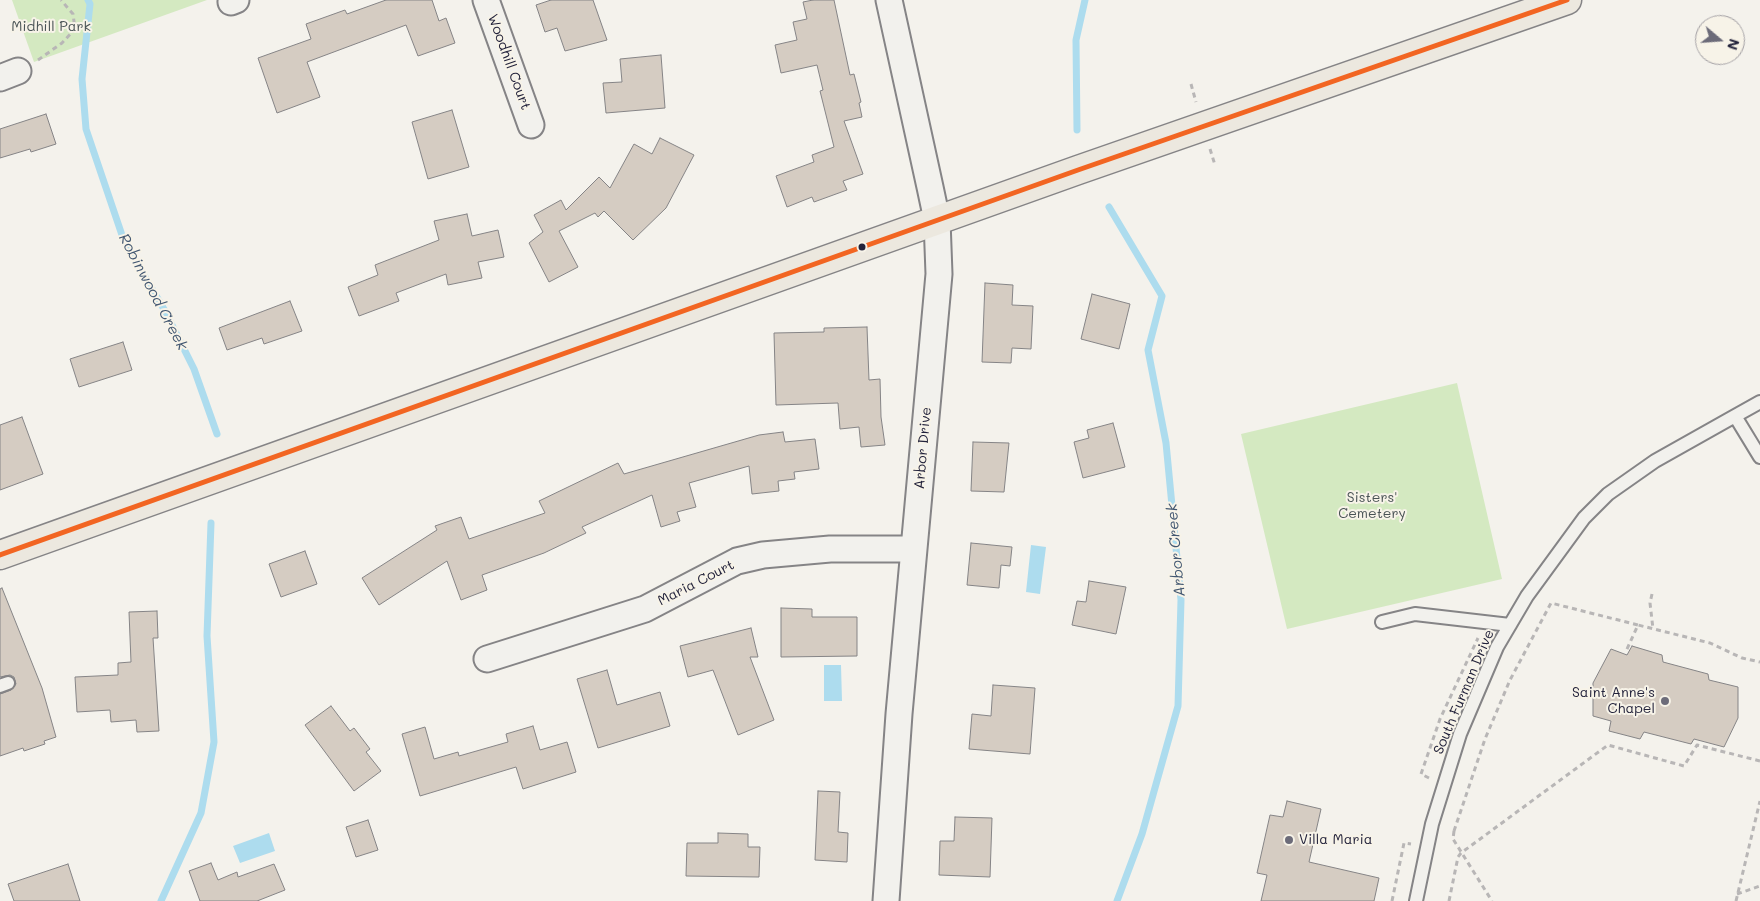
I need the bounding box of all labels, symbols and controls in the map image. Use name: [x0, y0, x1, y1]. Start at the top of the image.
street label: Woodhill Court: [484, 12, 534, 112]
north arrow: [1695, 15, 1745, 65]
park label: Midhill Park: [11, 19, 91, 35]
text: N: [1723, 36, 1744, 52]
water label: Robinwood Creek: [115, 231, 191, 353]
unlabelled marker: [857, 242, 867, 252]
street label: Arbor Drive: [911, 406, 935, 490]
park label: Sisters' Cemetery: [1338, 490, 1406, 522]
water label: Arbor Creek: [1163, 503, 1189, 597]
street label: Maria Court: [655, 557, 737, 609]
street label: South Furman Drive: [1430, 627, 1498, 757]
place label: Saint Anne's Chapel: [1572, 685, 1655, 718]
marker: Saint Anne's Chapel: [1659, 695, 1671, 707]
place label: Villa Maria: [1299, 832, 1372, 848]
marker: Villa Maria: [1283, 834, 1295, 846]

